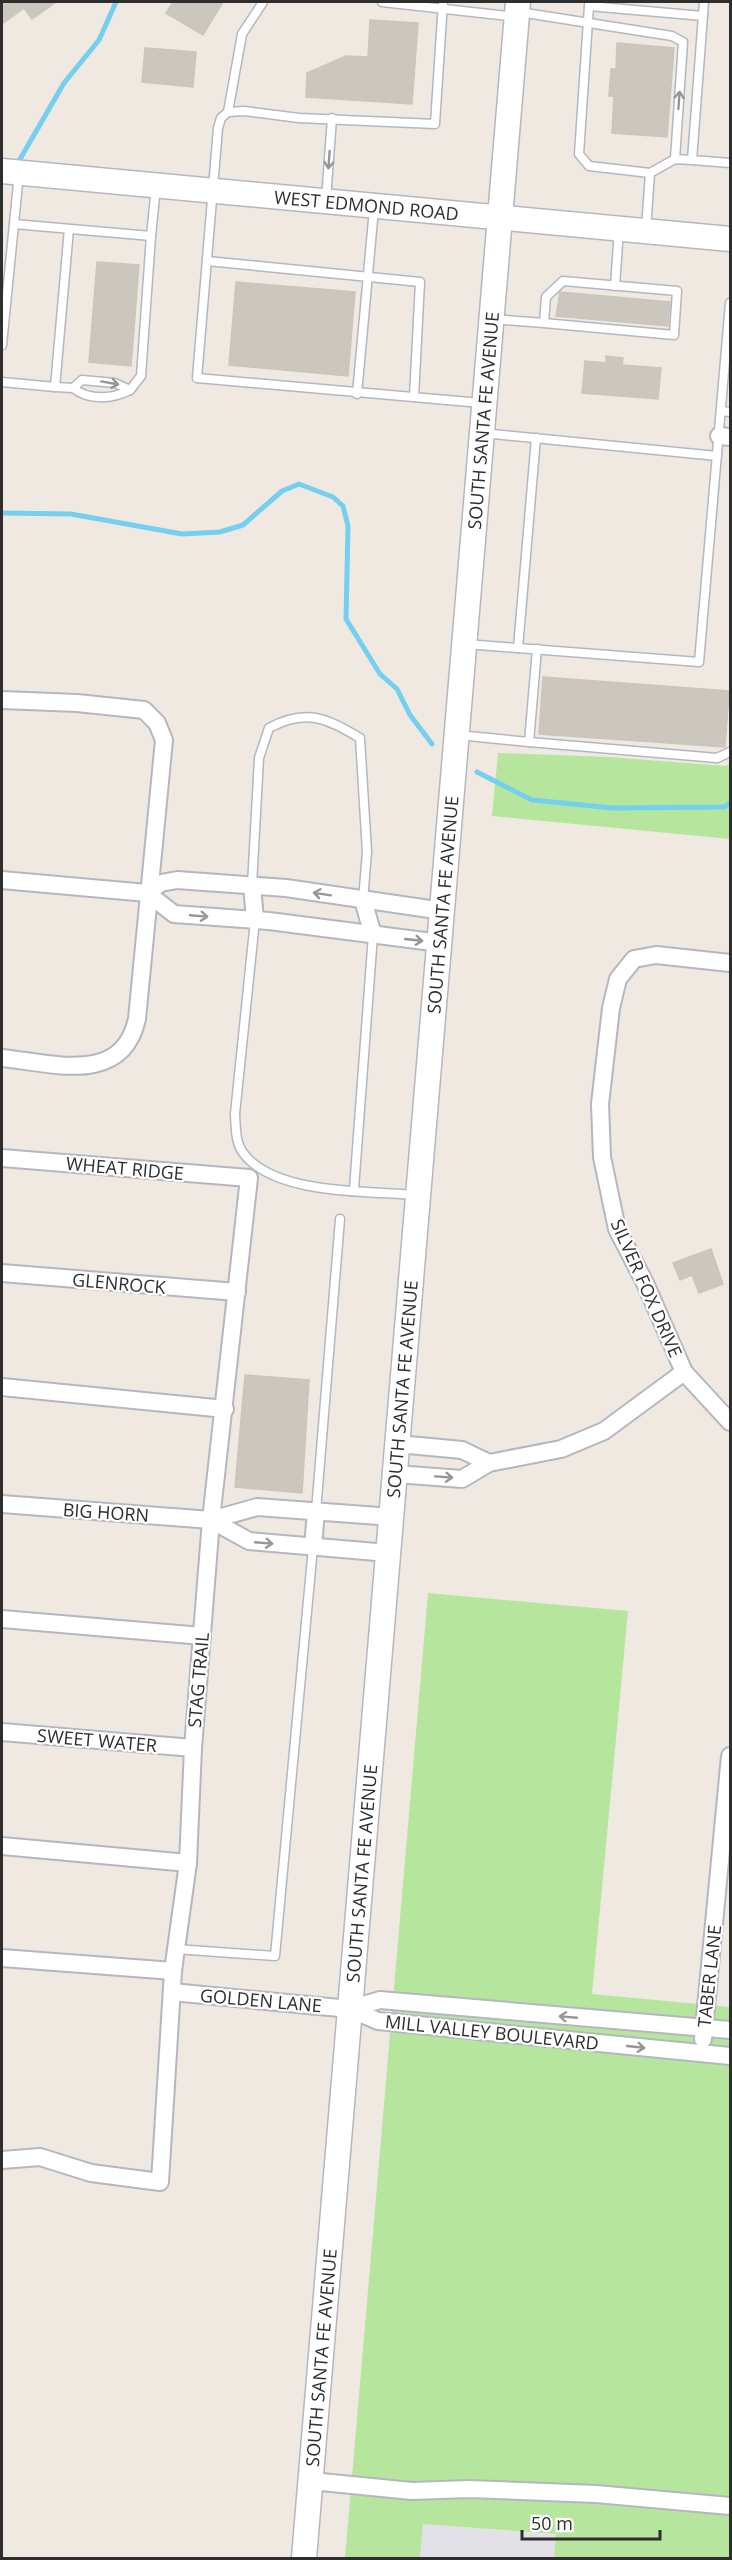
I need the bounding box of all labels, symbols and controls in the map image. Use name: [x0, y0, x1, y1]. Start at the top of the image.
one-way arrow: [673, 91, 684, 111]
one-way arrow: [323, 150, 334, 170]
street label: WEST EDMOND ROAD: [273, 184, 460, 226]
street label: SOUTH SANTA FE AVENUE: [462, 311, 504, 530]
one-way arrow: [99, 378, 119, 389]
street label: SOUTH SANTA FE AVENUE: [421, 795, 463, 1015]
one-way arrow: [313, 888, 333, 899]
one-way arrow: [189, 911, 208, 922]
one-way arrow: [403, 935, 423, 946]
street label: WHEAT RIDGE: [65, 1151, 185, 1185]
street label: SILVER FOX DRIVE: [606, 1215, 688, 1361]
street label: GLENROCK: [71, 1267, 168, 1299]
street label: SOUTH SANTA FE AVENUE: [381, 1279, 423, 1499]
one-way arrow: [434, 1472, 454, 1483]
street label: BIG HORN: [62, 1497, 150, 1527]
one-way arrow: [254, 1538, 274, 1549]
street label: STAG TRAIL: [182, 1631, 214, 1729]
street label: SWEET WATER: [36, 1723, 158, 1757]
street label: SOUTH SANTA FE AVENUE: [340, 1763, 382, 1983]
street label: TABER LANE: [692, 1924, 726, 2028]
street label: GOLDEN LANE: [199, 1983, 323, 2017]
street label: MILL VALLEY BOULEVARD: [384, 2009, 600, 2055]
one-way arrow: [558, 2011, 578, 2022]
one-way arrow: [625, 2042, 645, 2053]
street label: SOUTH SANTA FE AVENUE: [300, 2248, 342, 2468]
scale bar: [522, 2503, 660, 2541]
text: 50 m: [531, 2511, 573, 2535]

